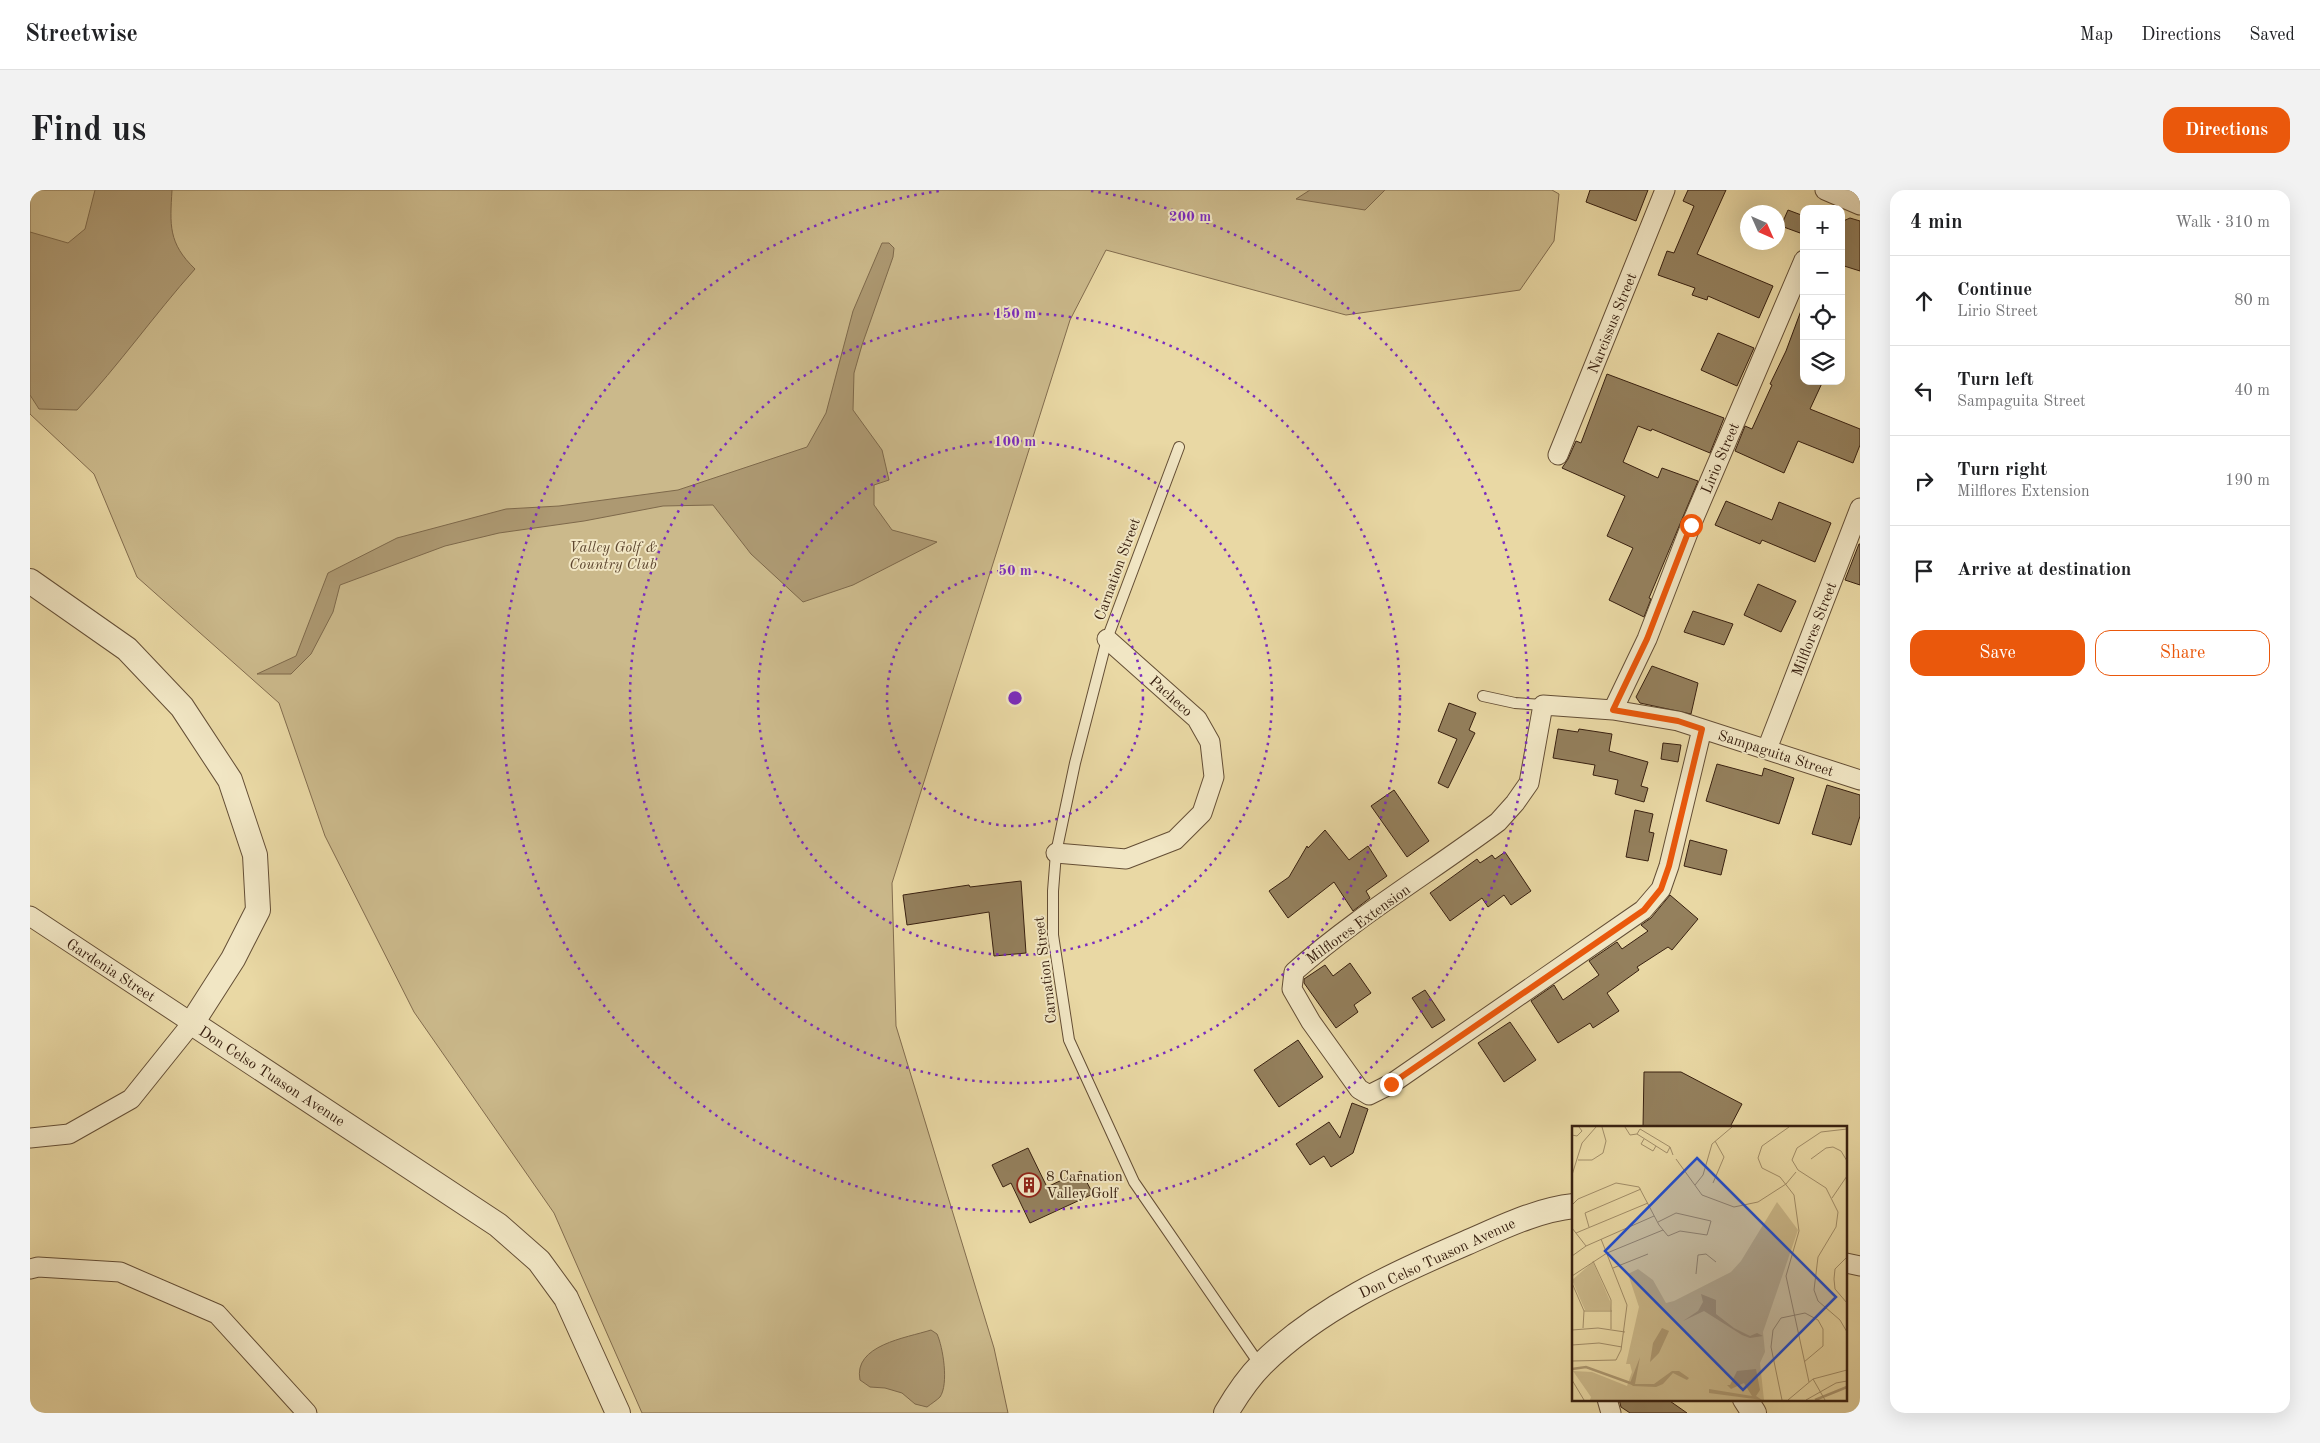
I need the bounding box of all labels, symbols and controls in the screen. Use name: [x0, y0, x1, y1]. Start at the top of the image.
text: Streetwise: [25, 23, 138, 47]
text: Map: [2080, 26, 2113, 44]
text: Directions: [2141, 26, 2221, 44]
text: Saved: [2249, 26, 2295, 44]
button: Directions: [2163, 107, 2290, 153]
text: Find us: [30, 113, 146, 148]
north arrow: [1740, 205, 1785, 250]
map controls: [1800, 205, 1845, 385]
button: +: [1800, 205, 1845, 250]
text: 200 m: [1169, 210, 1211, 225]
text: 4 min: [1910, 212, 1963, 233]
text: Walk · 310 m: [2175, 215, 2270, 231]
button: −: [1800, 250, 1845, 295]
street label: Narcissus Street: [1586, 271, 1640, 376]
text: Continue: [1957, 281, 2032, 300]
icon: ahead: [1910, 287, 1938, 315]
text: 80 m: [2234, 293, 2270, 309]
button: locate: [1800, 295, 1845, 340]
text: Lirio Street: [1957, 304, 2038, 320]
text: 150 m: [994, 307, 1036, 322]
button: layers: [1800, 340, 1845, 385]
text: Turn left: [1957, 371, 2034, 390]
icon: left: [1910, 377, 1938, 405]
text: 40 m: [2234, 383, 2270, 399]
text: Sampaguita Street: [1957, 394, 2086, 410]
street label: Lirio Street: [1700, 421, 1743, 496]
text: 100 m: [994, 435, 1036, 450]
text: Turn right: [1957, 461, 2047, 480]
icon: right: [1910, 467, 1938, 495]
text: 190 m: [2225, 473, 2270, 489]
text: Milflores Extension: [1957, 484, 2090, 500]
route start: [1680, 514, 1703, 537]
street label: Carnation Street: [1093, 516, 1144, 623]
park label: Valley Golf & Country Club: [569, 541, 658, 573]
icon: arrive: [1910, 557, 1938, 585]
text: Arrive at destination: [1957, 561, 2131, 580]
text: 50 m: [998, 564, 1032, 579]
street label: Milflores Street: [1791, 580, 1840, 679]
button: Save: [1910, 630, 2085, 676]
button: Share: [2095, 630, 2270, 676]
street label: Pacheco: [1145, 674, 1195, 720]
centre of rings: [1006, 689, 1024, 707]
street label: Sampaguita Street: [1716, 729, 1835, 780]
street label: Milflores Extension: [1304, 883, 1414, 968]
street label: Carnation Street: [1032, 915, 1061, 1024]
street label: Gardenia Street: [63, 937, 157, 1005]
street label: Don Celso Tuason Avenue: [196, 1025, 347, 1130]
route end: [1380, 1073, 1403, 1096]
inset map: [1572, 1126, 1848, 1400]
place label: 8 Carnation Valley Golf: [1046, 1170, 1123, 1202]
building icon: 8 Carnation Valley Golf: [1016, 1172, 1042, 1198]
street label: Don Celso Tuason Avenue: [1357, 1216, 1518, 1302]

